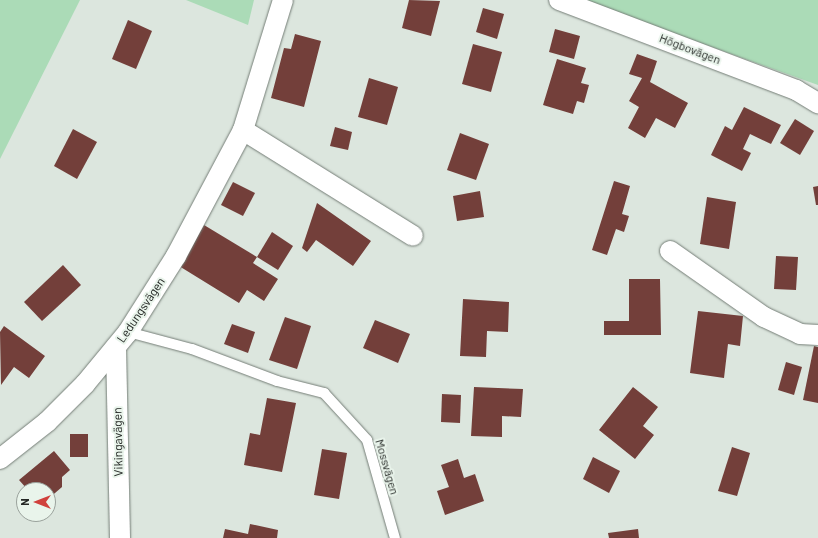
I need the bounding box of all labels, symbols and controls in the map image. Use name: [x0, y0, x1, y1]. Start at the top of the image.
street label: Högbovägen: [657, 31, 723, 67]
street label: Ledungsvägen: [114, 275, 168, 345]
street label: Vikingavägen: [110, 407, 126, 477]
street label: Mossvägen: [372, 438, 402, 496]
north arrow: [16, 482, 56, 522]
text: N: [18, 498, 31, 506]

